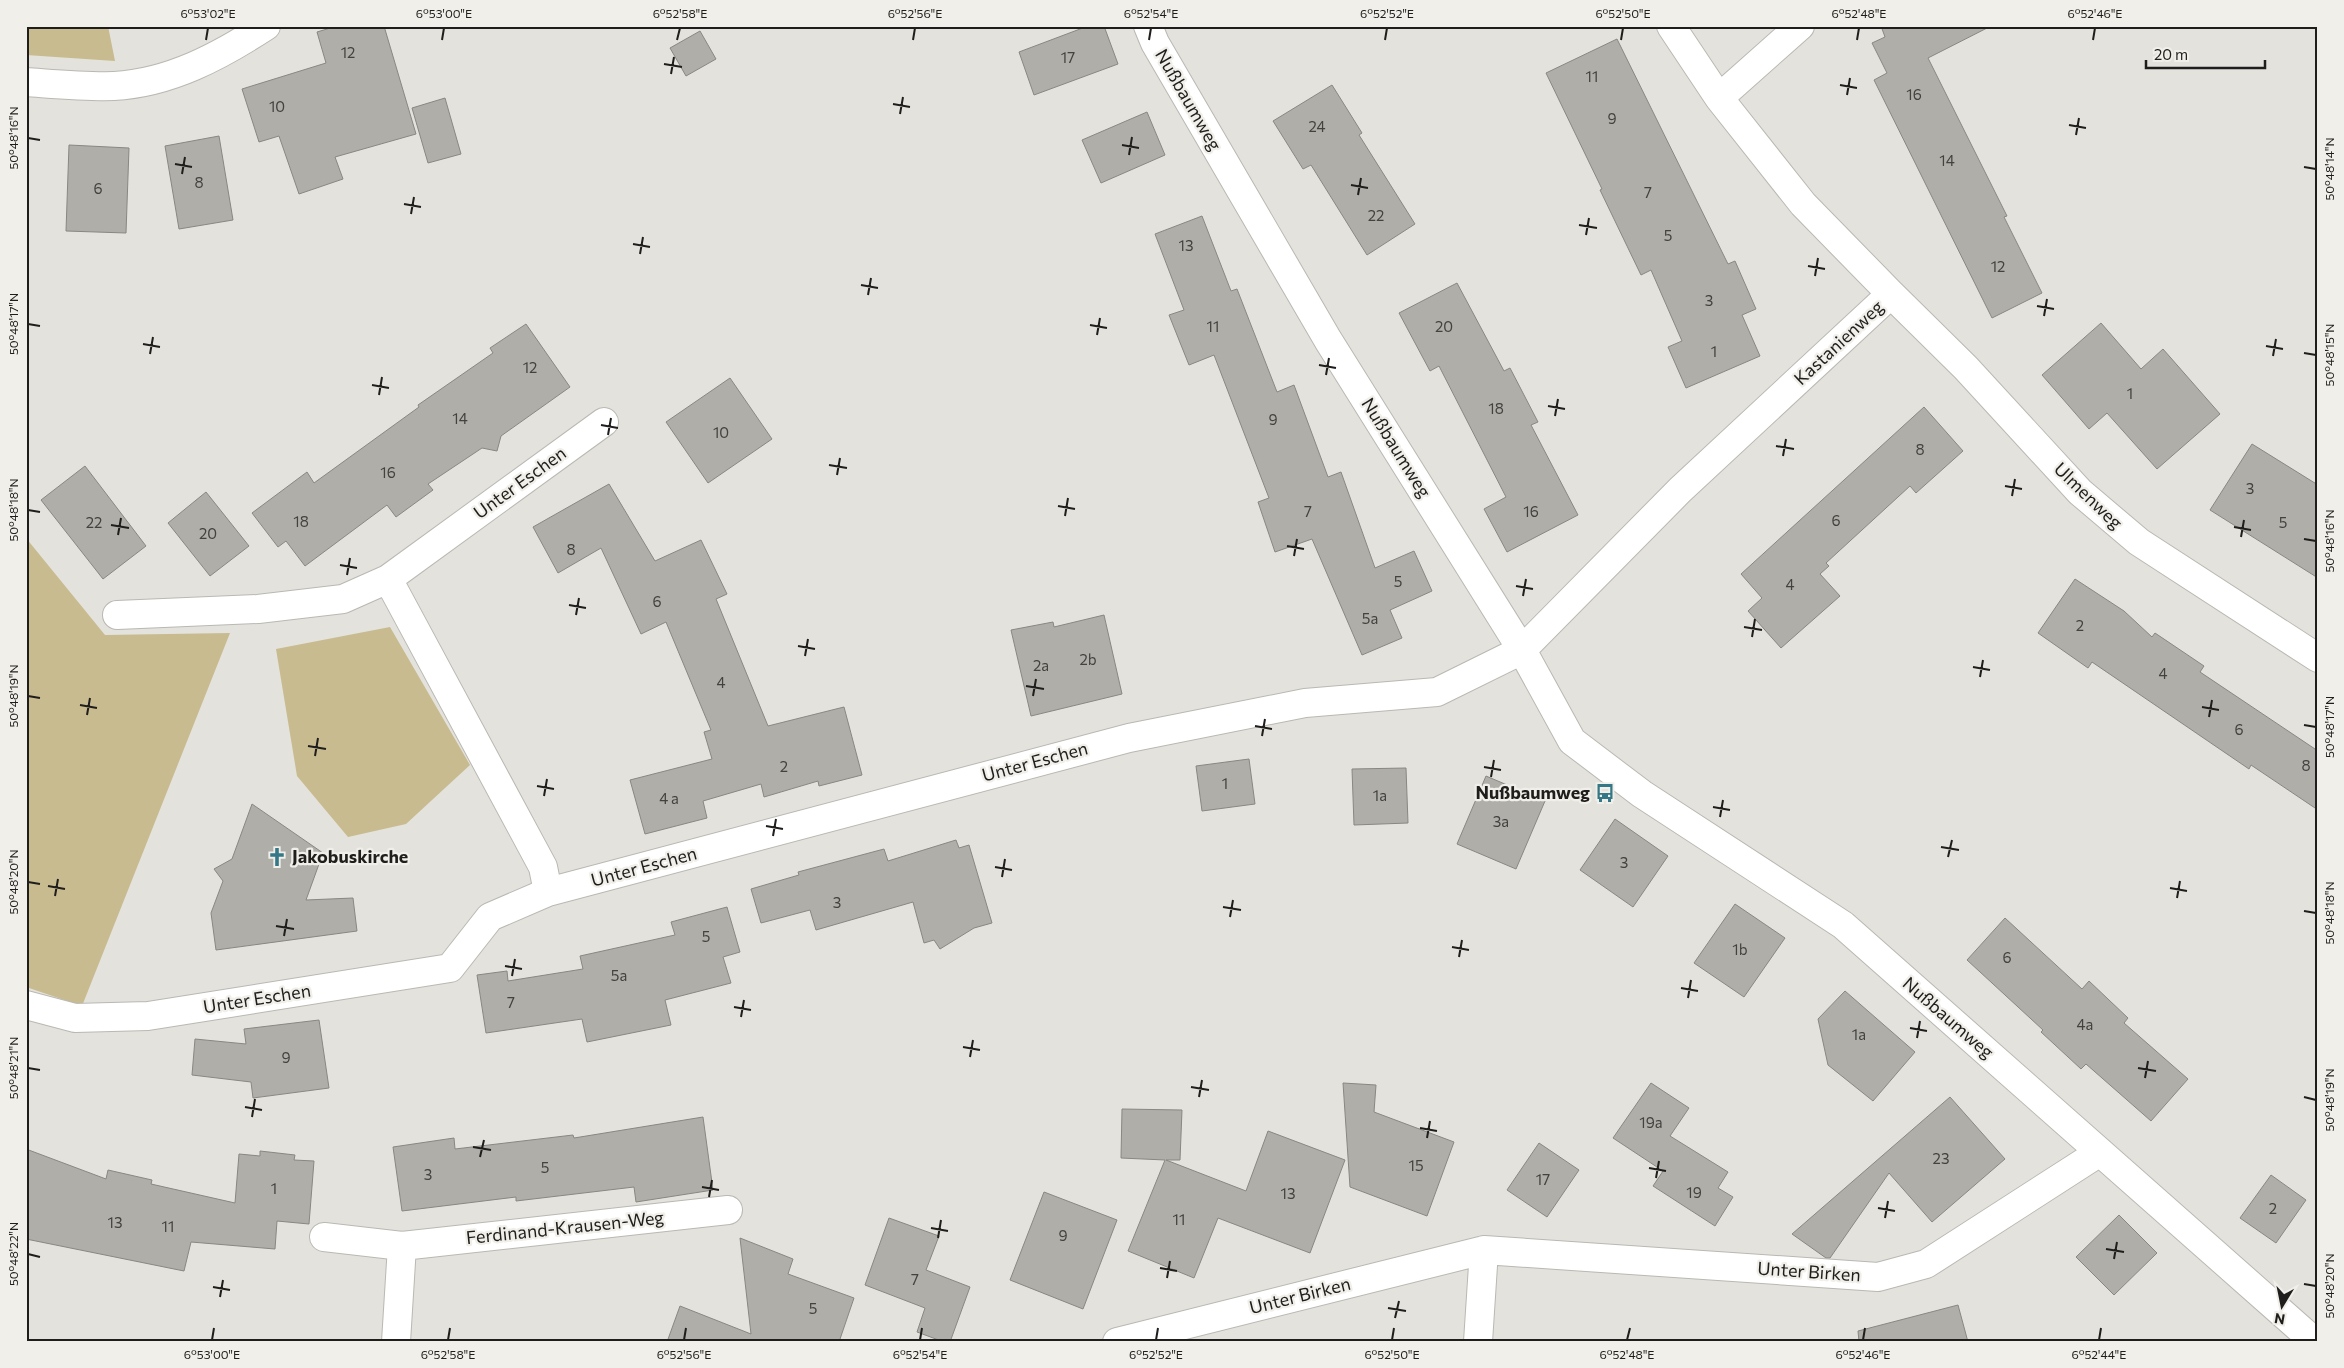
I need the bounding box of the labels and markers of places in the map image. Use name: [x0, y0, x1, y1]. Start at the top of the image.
place label: Nußbaumweg: [1475, 781, 1590, 803]
bus stop icon: Nußbaumweg: [1594, 782, 1616, 804]
place label: Jakobuskirche: [292, 845, 408, 867]
church icon: Jakobuskirche: [266, 846, 288, 868]

